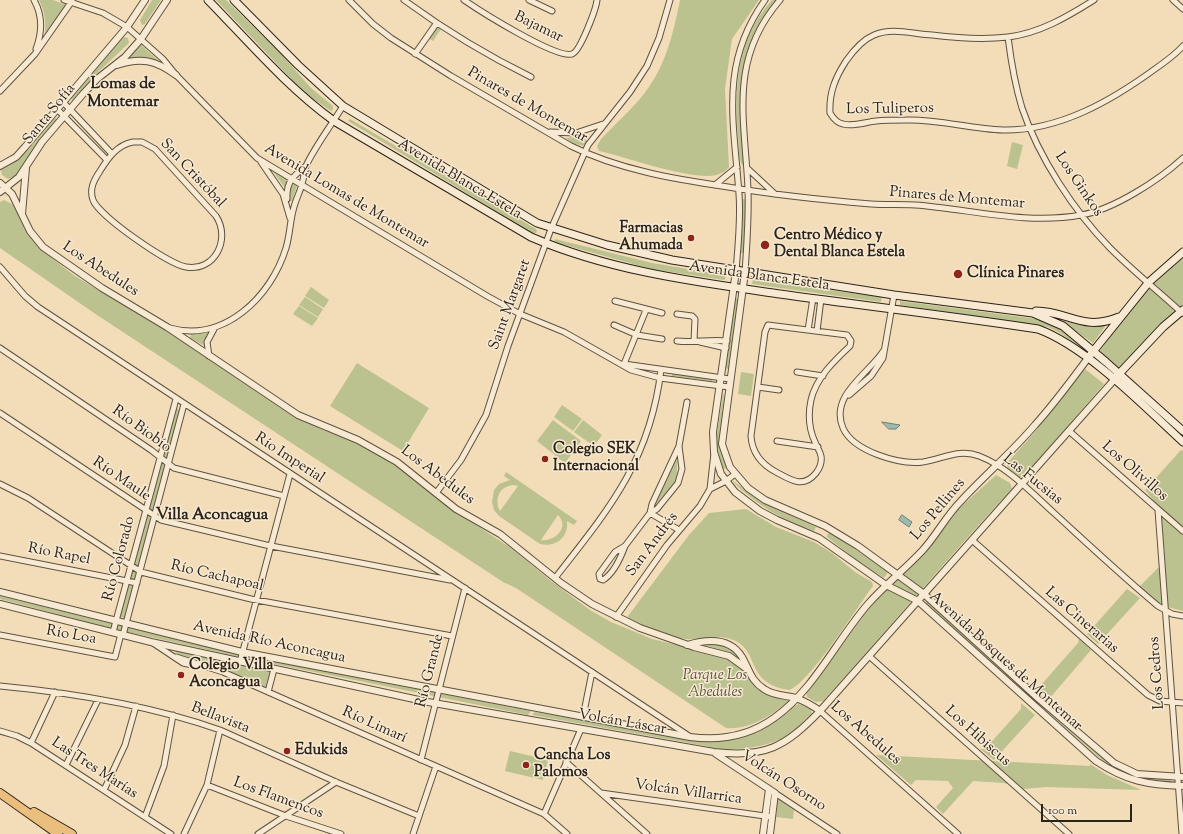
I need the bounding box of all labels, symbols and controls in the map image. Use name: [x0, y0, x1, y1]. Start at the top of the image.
street label: Bajamar: [511, 9, 565, 47]
street label: Pinares de Montemar: [464, 64, 590, 148]
district label: Lomas de Montemar: [87, 75, 159, 113]
street label: Santa Sofía: [20, 81, 80, 149]
street label: Los Tuliperos: [846, 100, 934, 120]
street label: San Cristóbal: [155, 136, 229, 212]
street label: Avenida Blanca Estela: [394, 136, 524, 224]
street label: Avenida Lomas de Montemar: [260, 141, 432, 253]
street label: Los Ginkos: [1050, 149, 1106, 221]
street label: Pinares de Montemar: [889, 184, 1025, 214]
place label: Farmacias Ahumada: [619, 220, 683, 255]
place label: Centro Médico y Dental Blanca Estela: [774, 227, 905, 262]
marker: Farmacias Ahumada: [686, 233, 696, 243]
street label: Los Abedules: [58, 239, 142, 301]
marker: Centro Médico y Dental Blanca Estela: [759, 239, 771, 251]
street label: Saint Margaret: [486, 257, 536, 353]
street label: Avenida Blanca Estela: [688, 258, 830, 296]
place label: Clínica Pinares: [967, 265, 1064, 283]
marker: Clínica Pinares: [952, 268, 964, 280]
street label: Río Biobío: [108, 403, 174, 457]
street label: Río Imperial: [251, 430, 327, 488]
street label: Los Olivillos: [1097, 438, 1171, 506]
place label: Colegio SEK Internacional: [553, 441, 639, 476]
street label: Los Abedules: [397, 442, 477, 510]
street label: Las Fucsias: [999, 451, 1065, 509]
street label: Río Maule: [88, 454, 154, 506]
marker: Colegio SEK Internacional: [540, 454, 550, 464]
street label: Los Pellines: [908, 475, 970, 545]
district label: Villa Aconcagua: [156, 506, 268, 526]
street label: San Andrés: [623, 509, 683, 581]
street label: Río Colorado: [100, 515, 140, 603]
street label: Río Rapel: [26, 540, 92, 570]
street label: Río Cachapoal: [169, 558, 265, 596]
street label: Las Cinerarias: [1040, 584, 1122, 658]
street label: Avenida Bosques de Montemar: [925, 588, 1085, 736]
street label: Avenida Río Aconcagua: [191, 618, 347, 668]
street label: Río Loa: [45, 623, 97, 649]
street label: Río Grande: [413, 632, 449, 710]
street label: Los Cedros: [1146, 636, 1170, 710]
place label: Colegio Villa Aconcagua: [189, 657, 273, 692]
park label: Parque Los Abedules: [683, 667, 747, 702]
marker: Colegio Villa Aconcagua: [176, 670, 186, 680]
street label: Los Abedules: [826, 699, 904, 769]
street label: Bellavista: [188, 700, 252, 738]
street label: Los Hibiscus: [941, 703, 1013, 771]
street label: Río Limarí: [339, 704, 409, 748]
street label: Volcán Láscar: [576, 706, 668, 740]
street label: Las Tres Marías: [48, 734, 140, 804]
place label: Edukids: [295, 742, 348, 760]
marker: Edukids: [282, 746, 292, 756]
place label: Cancha Los Palomos: [534, 747, 610, 782]
street label: Volcán Osorno: [737, 748, 829, 816]
marker: Cancha Los Palomos: [521, 760, 531, 770]
street label: Los Flamencos: [230, 774, 326, 824]
street label: Volcán Villarrica: [633, 777, 743, 809]
scale bar: [1043, 796, 1134, 822]
text: 100 m: [1048, 802, 1077, 820]

